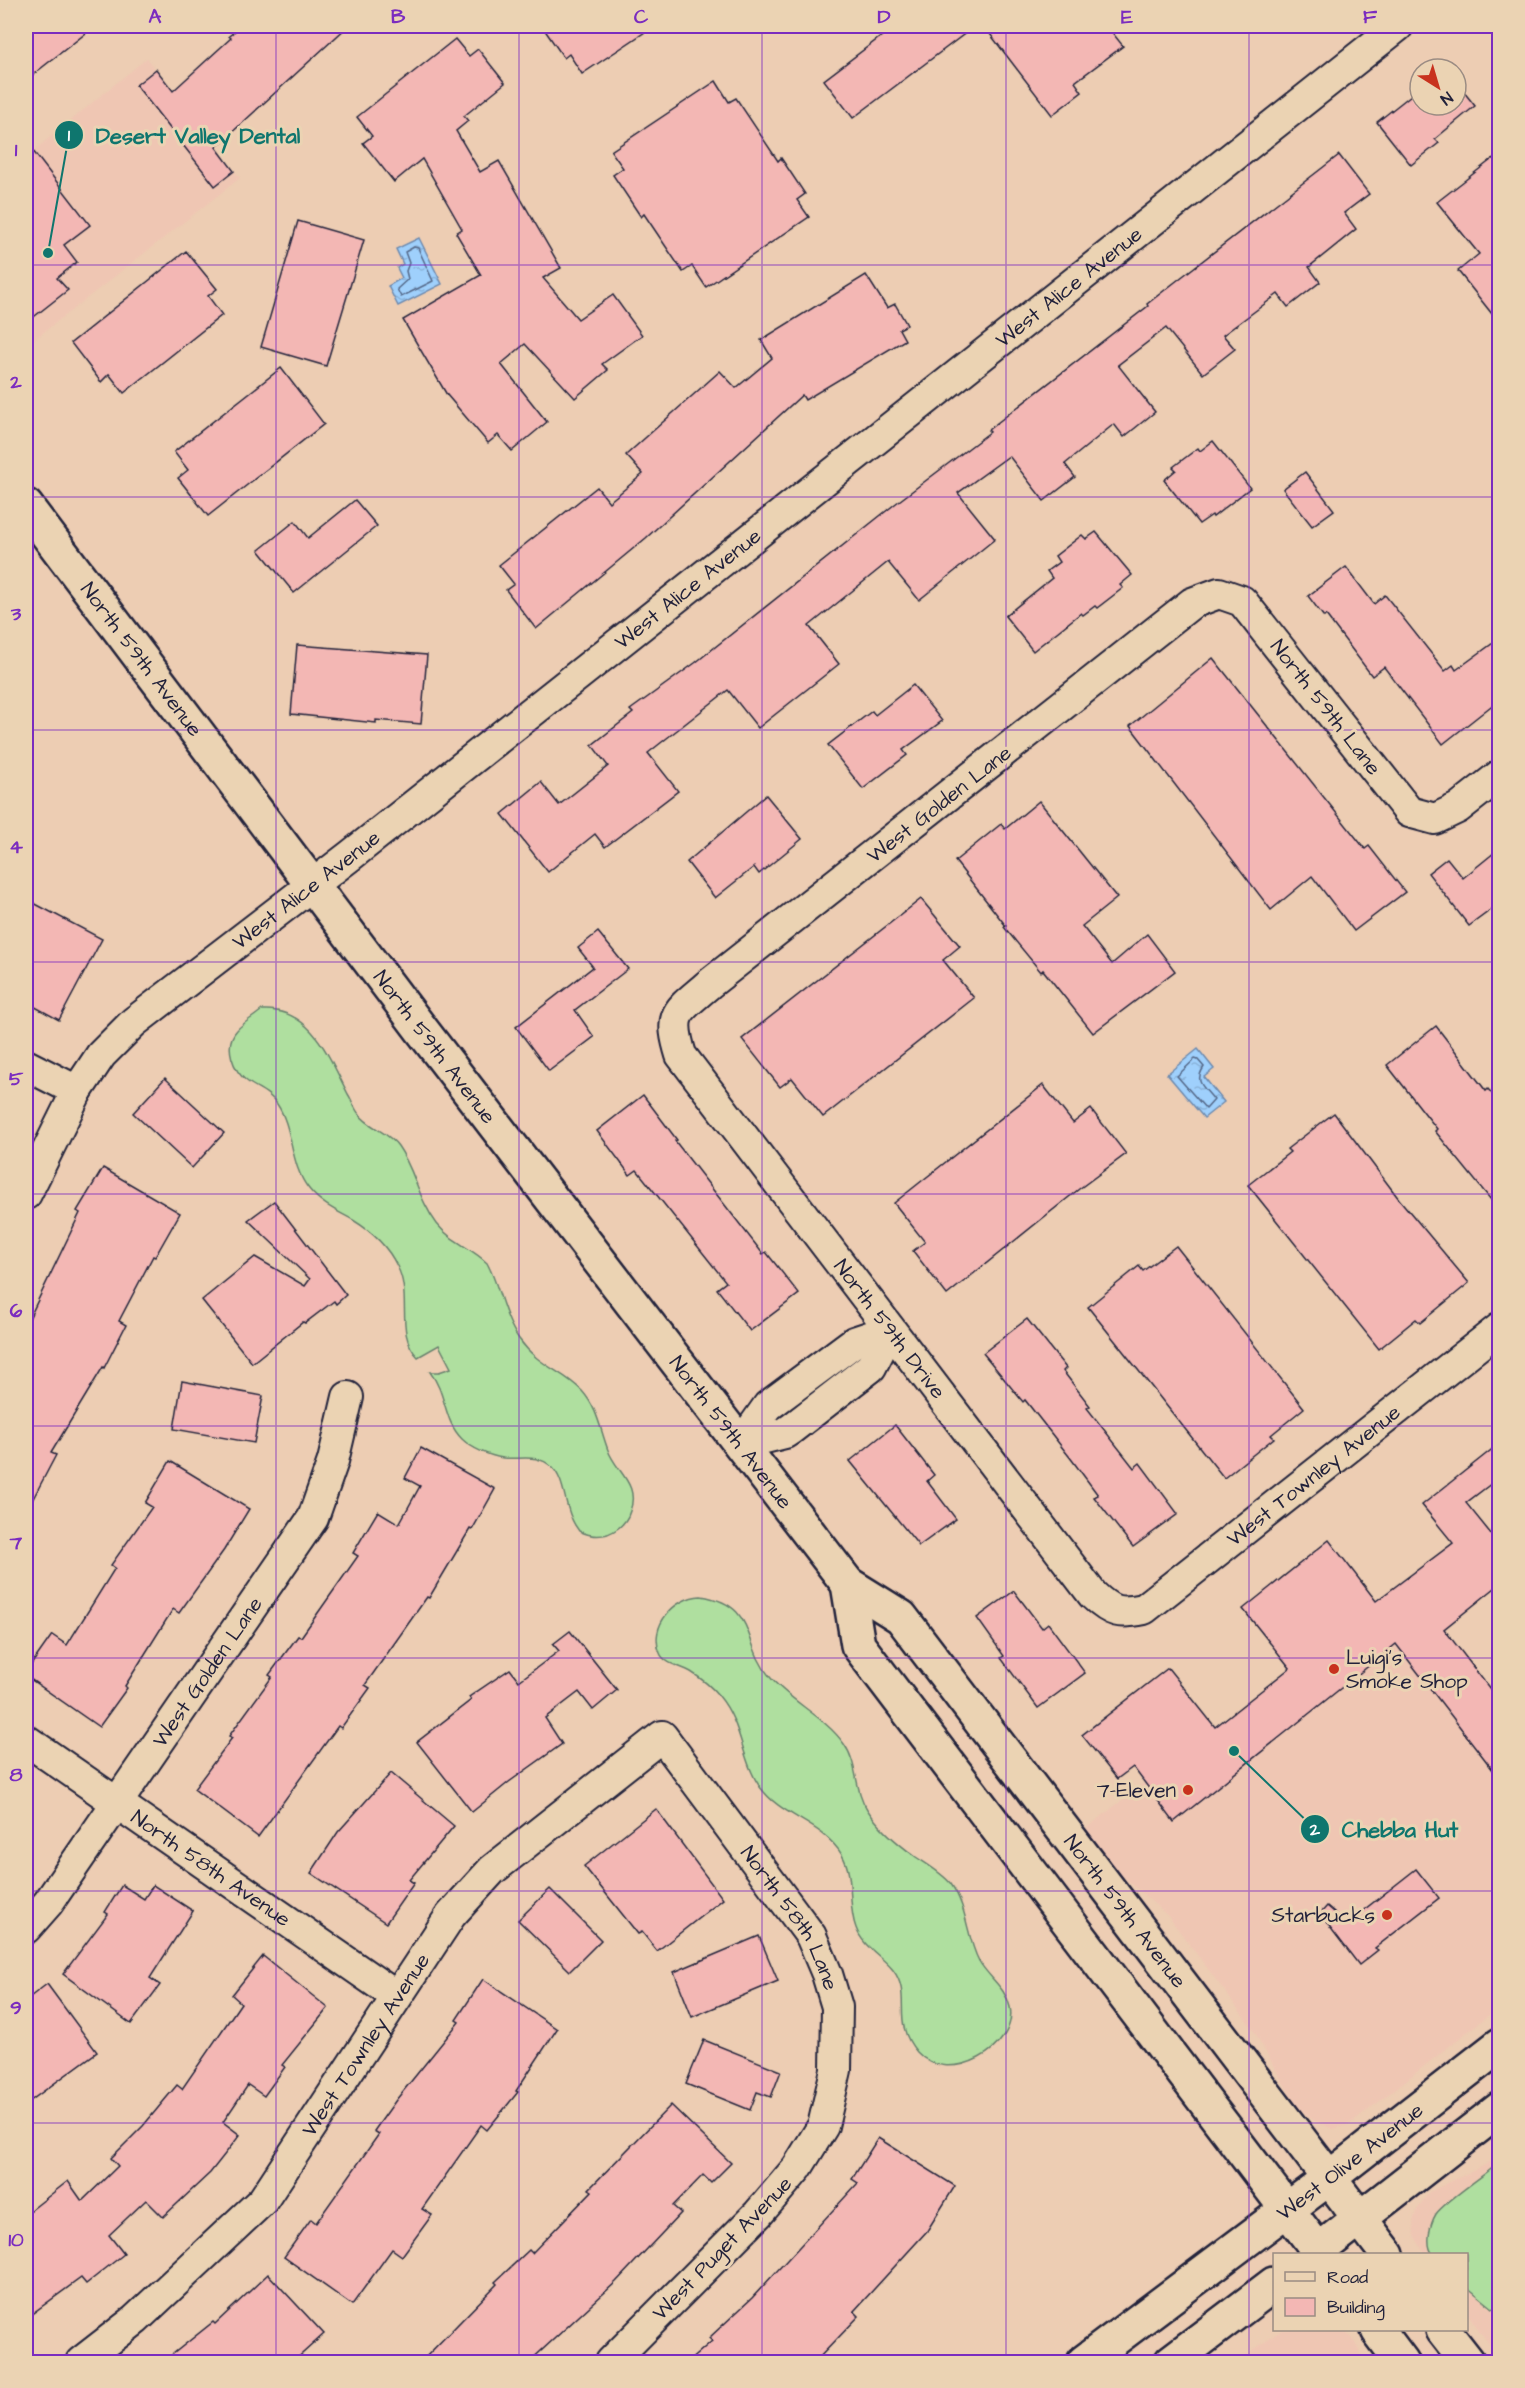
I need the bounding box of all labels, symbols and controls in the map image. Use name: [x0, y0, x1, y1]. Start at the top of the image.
text: A: [149, 3, 162, 31]
text: B: [391, 3, 406, 31]
text: C: [634, 3, 649, 31]
text: D: [878, 3, 891, 31]
text: E: [1121, 3, 1133, 31]
text: F: [1363, 3, 1378, 31]
north arrow: [1408, 57, 1468, 117]
text: N: [1436, 86, 1457, 110]
callout: Desert Valley Dental: [54, 115, 312, 155]
text: Desert Valley Dental: [96, 121, 301, 154]
text: 1: [68, 123, 71, 148]
text: 1: [15, 136, 18, 164]
street label: West Alice Avenue: [989, 220, 1148, 354]
text: 2: [9, 368, 22, 396]
street label: West Alice Avenue: [608, 522, 767, 656]
street label: North 59th Avenue: [74, 576, 209, 743]
text: 3: [10, 600, 22, 628]
street label: North 59th Lane: [1263, 633, 1388, 781]
street label: West Golden Lane: [861, 739, 1018, 870]
street label: West Alice Avenue: [226, 824, 386, 956]
text: 4: [9, 833, 23, 861]
street label: North 59th Avenue: [366, 964, 503, 1130]
text: 5: [9, 1065, 24, 1093]
street label: North 59th Drive: [827, 1253, 952, 1405]
text: 6: [10, 1297, 23, 1325]
street label: North 59th Avenue: [662, 1350, 799, 1515]
street label: West Townley Avenue: [1221, 1398, 1407, 1553]
text: 7: [9, 1529, 23, 1557]
street label: West Golden Lane: [146, 1591, 270, 1753]
place label: Luigi’s Smoke Shop: [1346, 1643, 1468, 1697]
marker: Luigi’s Smoke Shop: [1327, 1662, 1341, 1676]
text: 8: [10, 1761, 23, 1789]
place label: 7-Eleven: [1097, 1776, 1176, 1805]
marker: 7-Eleven: [1181, 1783, 1195, 1797]
street label: North 58th Avenue: [125, 1803, 296, 1934]
callout: Chebba Hut: [1300, 1809, 1471, 1849]
text: Chebba Hut: [1342, 1815, 1459, 1846]
text: 2: [1309, 1817, 1321, 1842]
street label: North 59th Avenue: [1057, 1829, 1193, 1994]
street label: North 58th Lane: [734, 1840, 845, 1994]
place label: Starbucks: [1272, 1901, 1375, 1930]
marker: Starbucks: [1380, 1908, 1394, 1922]
street label: West Townley Avenue: [295, 1948, 437, 2142]
text: 9: [10, 1994, 22, 2022]
street label: West Olive Avenue: [1271, 2096, 1430, 2228]
street label: West Puget Avenue: [646, 2170, 800, 2328]
text: 10: [8, 2226, 24, 2254]
legend: [1273, 2253, 1468, 2331]
text: Road: [1327, 2265, 1368, 2290]
text: Building: [1327, 2295, 1385, 2321]

